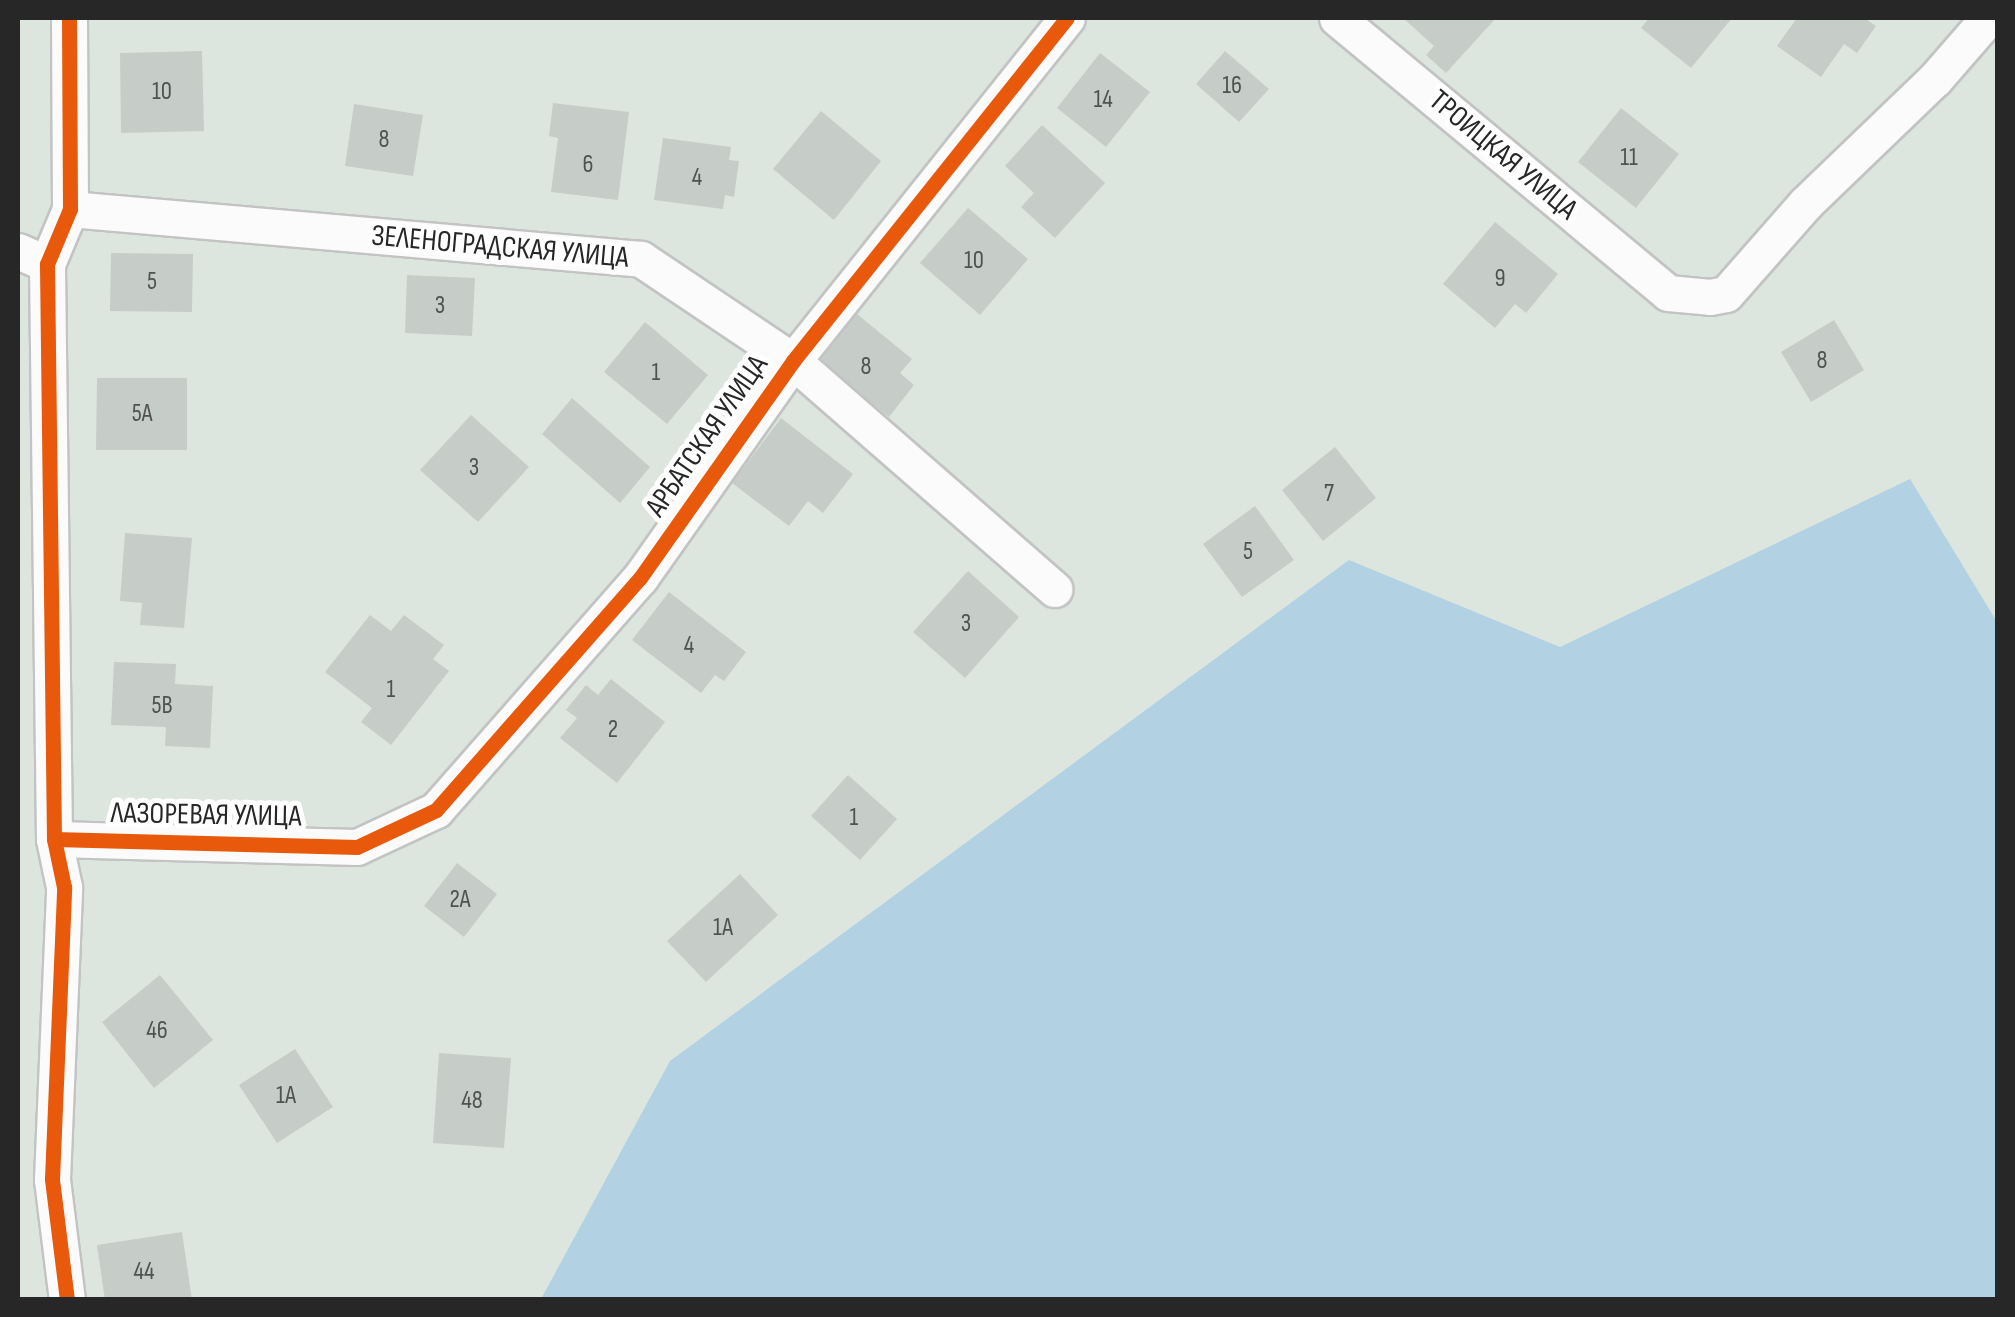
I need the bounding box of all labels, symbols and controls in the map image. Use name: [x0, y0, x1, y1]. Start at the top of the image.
house number: 16: [1222, 71, 1242, 101]
house number: 10: [152, 77, 172, 107]
street label: ТРОИЦКАЯ УЛИЦА: [1421, 83, 1585, 227]
house number: 14: [1093, 85, 1113, 115]
house number: 8: [379, 125, 389, 155]
house number: 11: [1620, 143, 1638, 173]
house number: 6: [583, 150, 593, 180]
house number: 4: [692, 163, 702, 193]
street label: ЗЕЛЕНОГРАДСКАЯ УЛИЦА: [370, 218, 630, 276]
house number: 10: [964, 246, 984, 276]
house number: 9: [1494, 264, 1506, 294]
house number: 5: [147, 267, 157, 297]
house number: 3: [435, 291, 445, 321]
house number: 8: [1817, 346, 1827, 376]
street label: АРБАТСКАЯ УЛИЦА: [638, 348, 776, 524]
house number: 8: [861, 352, 871, 382]
house number: 1: [652, 358, 660, 388]
house number: 5А: [132, 399, 152, 429]
house number: 3: [469, 453, 479, 483]
house number: 7: [1324, 479, 1334, 509]
house number: 5: [1243, 537, 1253, 567]
house number: 3: [961, 609, 971, 639]
house number: 4: [684, 631, 694, 661]
house number: 1: [387, 675, 395, 705]
house number: 5В: [151, 691, 173, 721]
house number: 2: [608, 715, 618, 745]
street label: ЛАЗОРЕВАЯ УЛИЦА: [110, 795, 302, 835]
house number: 1: [850, 803, 858, 833]
house number: 2А: [450, 885, 470, 915]
house number: 1А: [713, 913, 733, 943]
house number: 46: [146, 1016, 168, 1046]
house number: 1А: [276, 1081, 296, 1111]
house number: 48: [461, 1086, 483, 1116]
house number: 44: [134, 1257, 154, 1287]

